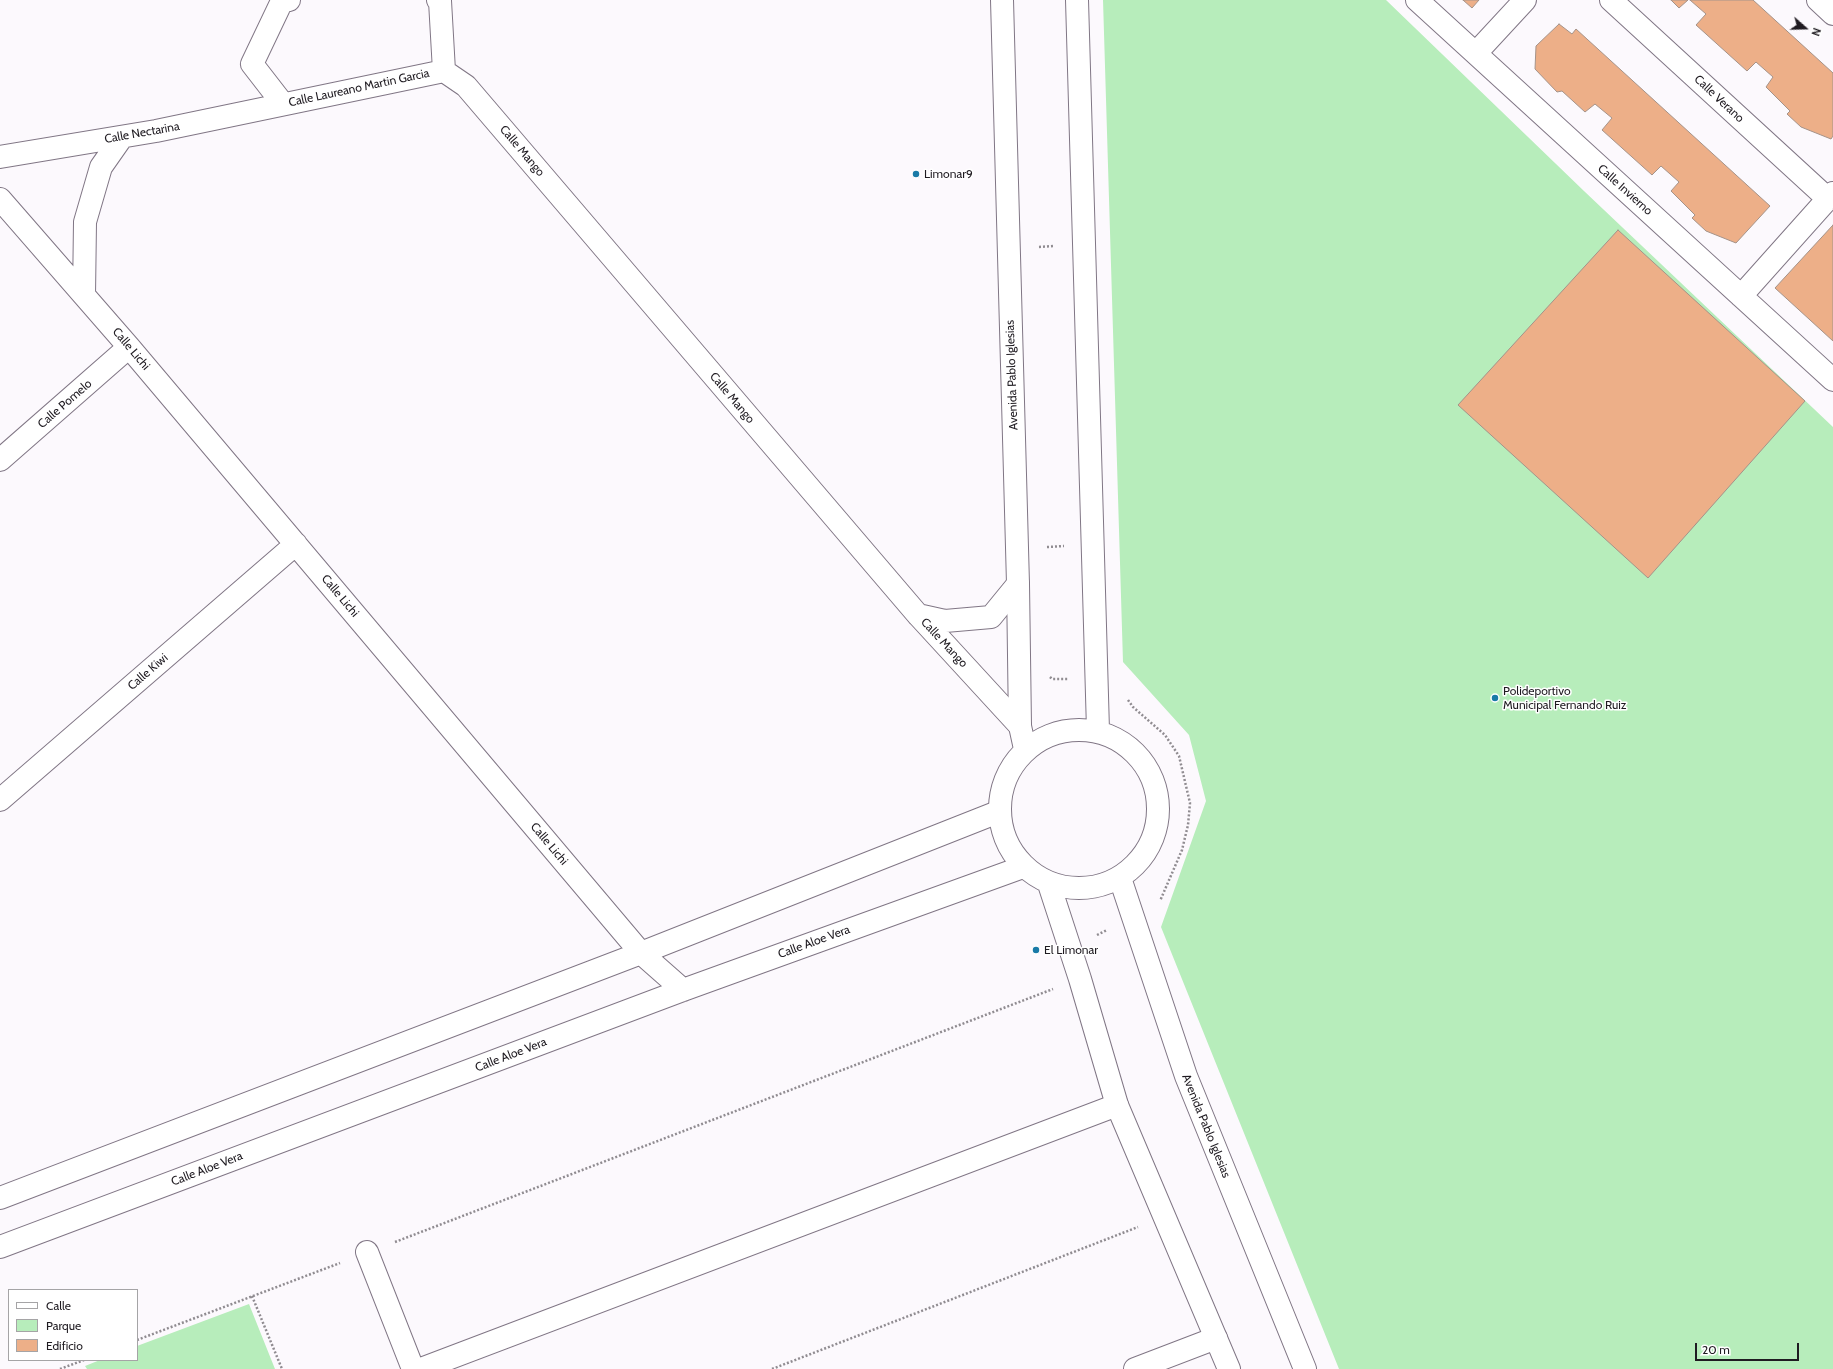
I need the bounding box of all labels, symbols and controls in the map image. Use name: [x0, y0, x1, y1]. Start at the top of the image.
north arrow: [1785, 8, 1825, 48]
text: N: [1808, 26, 1824, 38]
street label: Calle Laureano Martin Garcia: [287, 66, 431, 110]
street label: Calle Verano: [1691, 72, 1747, 126]
street label: Calle Nectarina: [103, 119, 181, 147]
street label: Calle Mango: [496, 123, 548, 179]
street label: Calle Invierno: [1595, 162, 1655, 218]
place label: Limonar9: [924, 167, 973, 181]
marker: Limonar9: [911, 169, 921, 179]
street label: Avenida Pablo Iglesias: [1003, 320, 1021, 430]
street label: Calle Lichi: [109, 325, 153, 373]
street label: Calle Mango: [706, 370, 758, 426]
street label: Calle Pomelo: [35, 377, 95, 431]
street label: Calle Lichi: [318, 572, 362, 620]
street label: Calle Mango: [917, 615, 971, 671]
street label: Calle Kiwi: [125, 651, 171, 693]
place label: Polideportivo Municipal Fernando Ruiz: [1503, 684, 1627, 712]
marker: Polideportivo Municipal Fernando Ruiz: [1490, 693, 1500, 703]
street label: Calle Lichi: [527, 820, 571, 868]
street label: Calle Aloe Vera: [776, 922, 852, 962]
place label: El Limonar: [1044, 943, 1098, 957]
marker: El Limonar: [1031, 945, 1041, 955]
street label: Calle Aloe Vera: [473, 1035, 549, 1075]
street label: Avenida Pablo Iglesias: [1179, 1072, 1233, 1180]
street label: Calle Aloe Vera: [169, 1149, 245, 1189]
legend: [8, 1289, 138, 1361]
text: Calle: [46, 1298, 71, 1313]
text: Parque: [46, 1318, 81, 1333]
scale bar: [1697, 1335, 1801, 1361]
text: Edificio: [46, 1338, 83, 1353]
text: 20 m: [1702, 1342, 1730, 1357]

